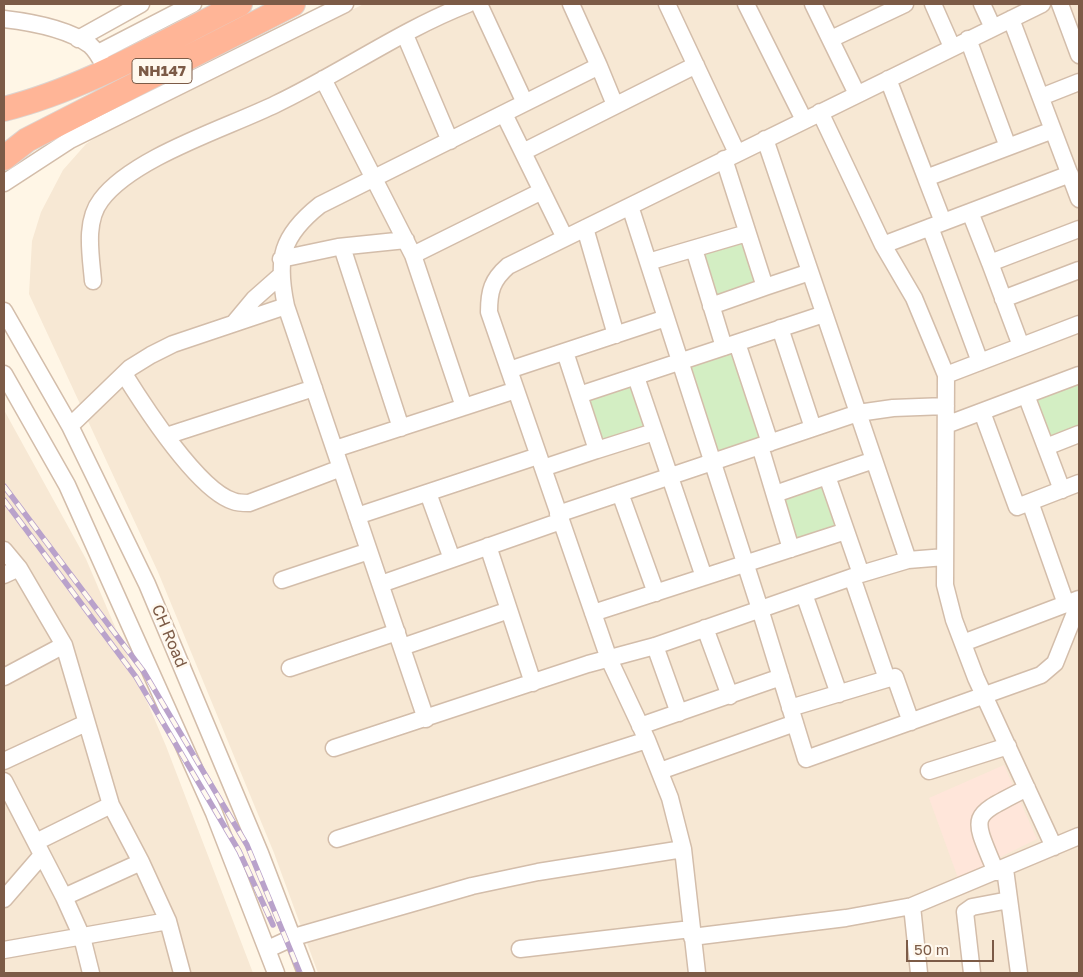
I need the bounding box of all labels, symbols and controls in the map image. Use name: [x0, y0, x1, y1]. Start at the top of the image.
road number: NH147: [132, 58, 192, 84]
street label: CH Road: [147, 602, 191, 670]
scale bar: [908, 930, 996, 962]
text: 50 m: [914, 940, 949, 958]

